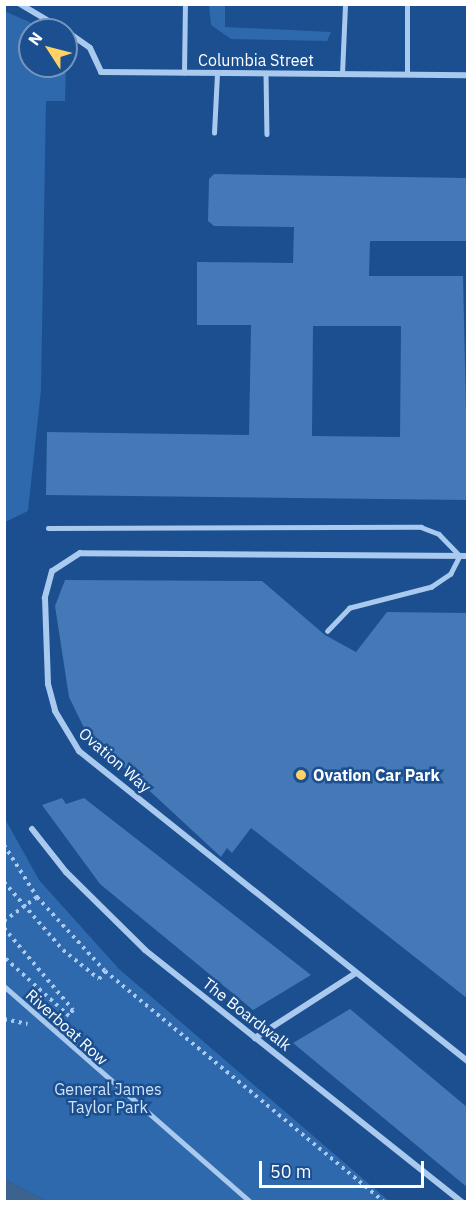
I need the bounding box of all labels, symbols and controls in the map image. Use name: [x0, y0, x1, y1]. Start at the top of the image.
north arrow: [18, 18, 78, 78]
text: N: [24, 28, 47, 49]
street label: Columbia Street: [198, 50, 314, 70]
street label: Ovation Way: [75, 723, 155, 797]
place label: Ovation Car Park: [313, 765, 440, 785]
marker: Ovation Car Park: [294, 768, 308, 782]
street label: The Boardwalk: [199, 973, 295, 1055]
street label: Riverboat Row: [22, 985, 112, 1069]
park label: General James Taylor Park: [54, 1079, 162, 1117]
scale bar: [262, 1149, 427, 1187]
text: 50 m: [270, 1160, 312, 1183]

